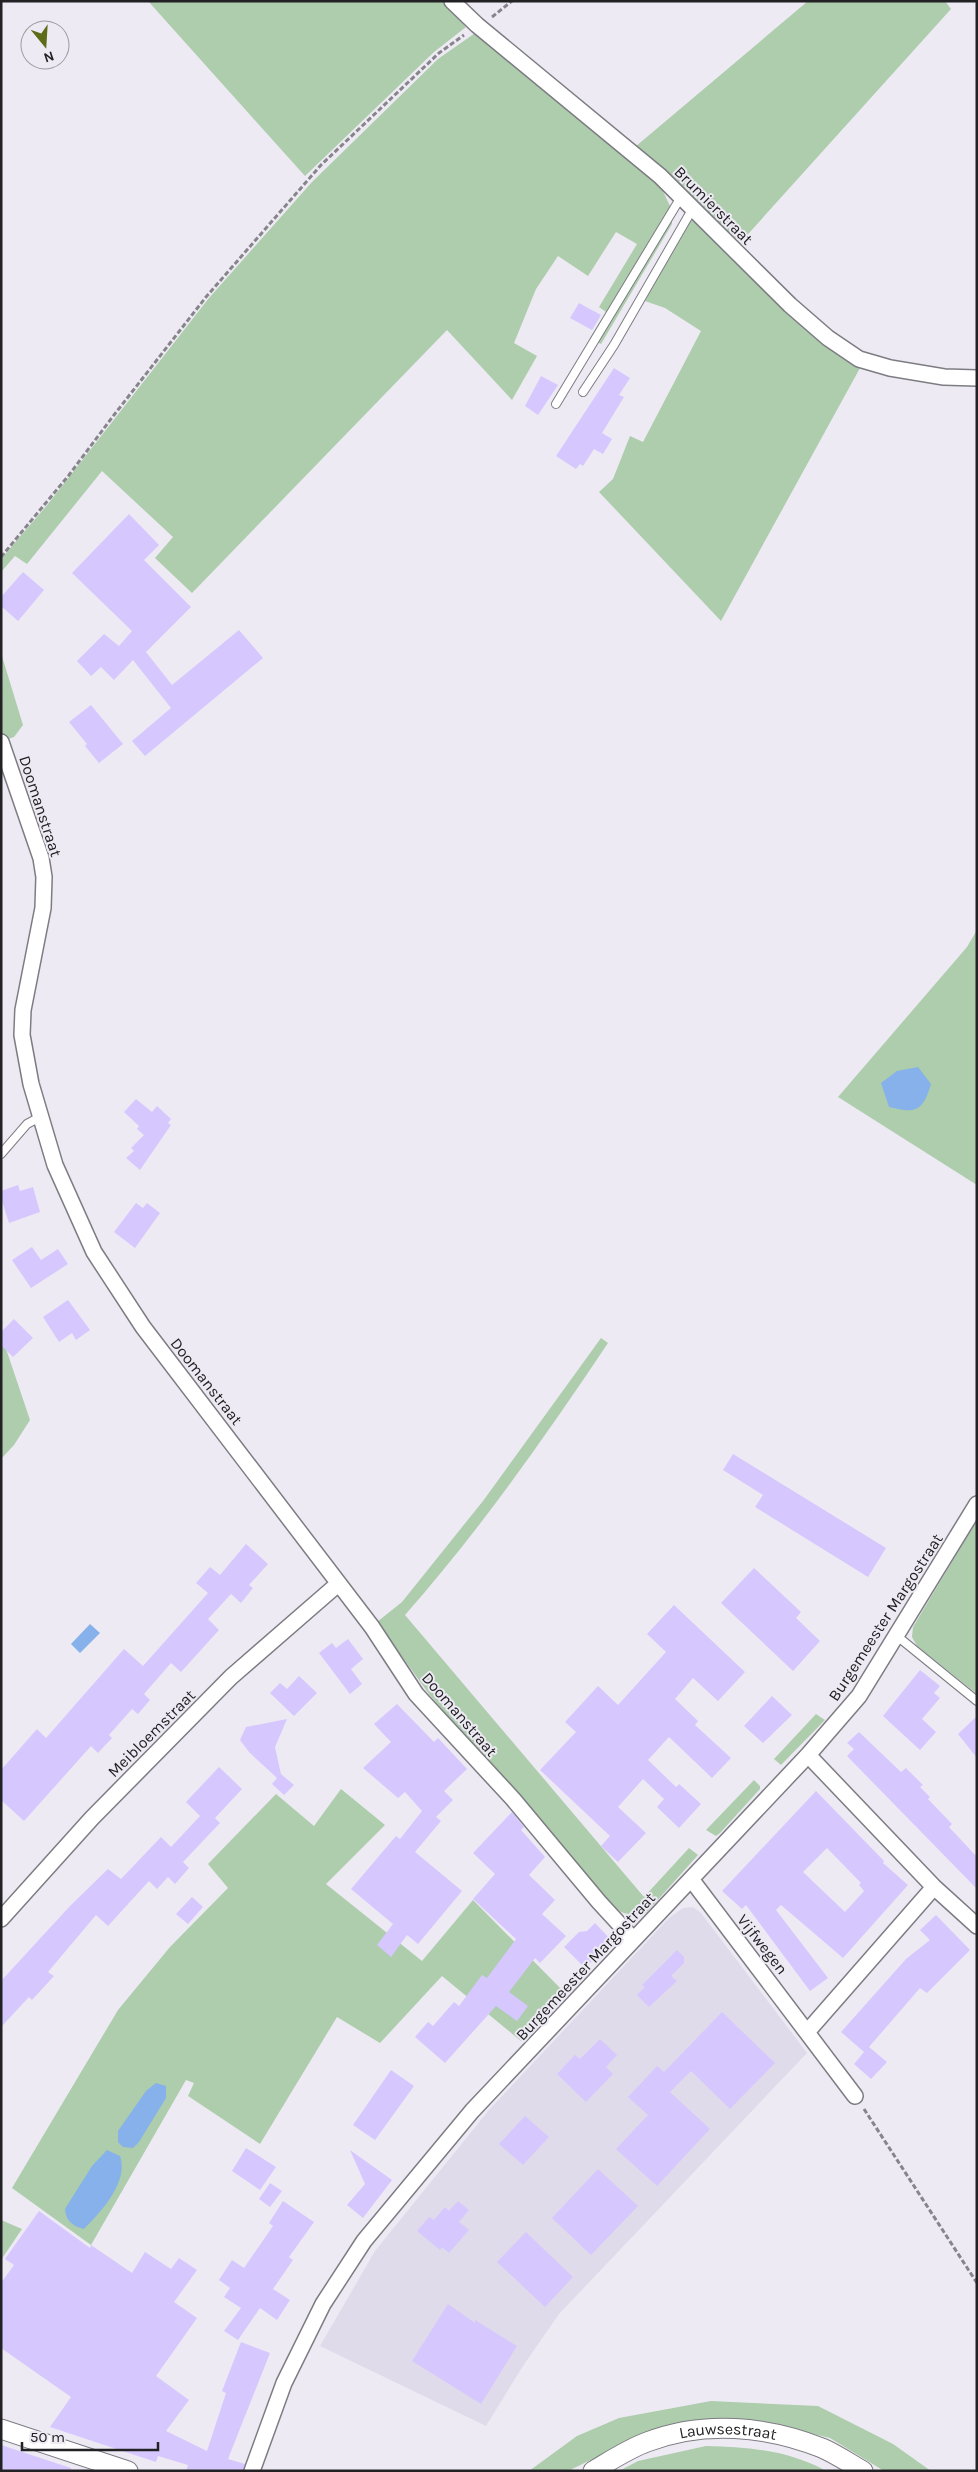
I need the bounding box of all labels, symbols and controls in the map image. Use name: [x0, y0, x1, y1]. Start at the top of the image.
north arrow: [20, 20, 70, 70]
text: N: [41, 47, 56, 67]
street label: Brumierstraat: [671, 162, 757, 248]
street label: Doomanstraat: [15, 753, 66, 859]
street label: Doomanstraat: [167, 1334, 247, 1429]
street label: Burgemeester Margostraat: [824, 1530, 947, 1704]
street label: Doomanstraat: [418, 1668, 501, 1760]
street label: Meibloemstraat: [104, 1686, 199, 1781]
street label: Burgemeester Margostraat: [512, 1888, 659, 2044]
street label: Vijfwegen: [733, 1911, 792, 1978]
street label: Lauwsestraat: [678, 2419, 778, 2444]
scale bar: [22, 2420, 159, 2452]
text: 50 m: [30, 2428, 65, 2446]

